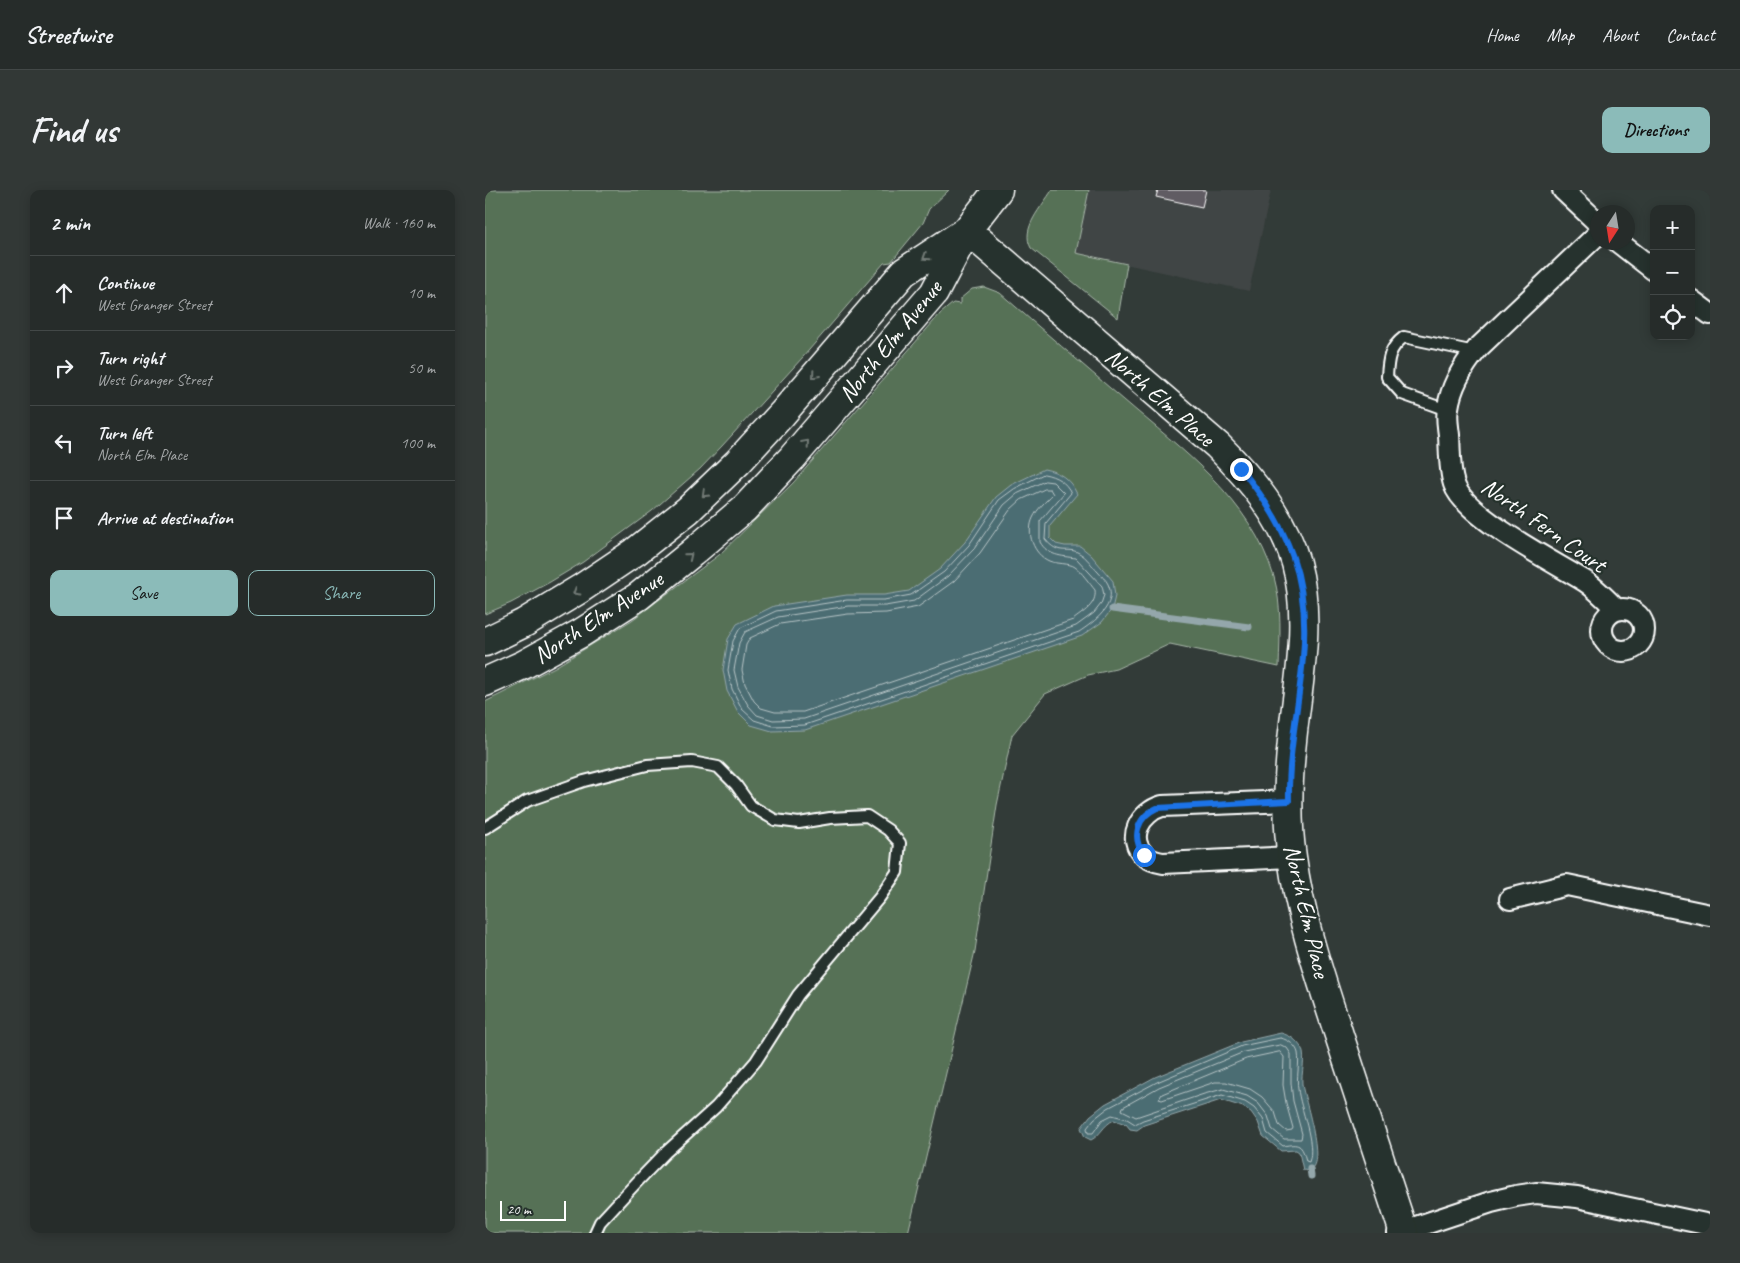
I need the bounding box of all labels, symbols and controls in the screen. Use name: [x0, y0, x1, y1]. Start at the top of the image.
text: Streetwise: [25, 20, 111, 50]
text: Home: [1486, 24, 1519, 46]
text: Map: [1547, 24, 1574, 46]
text: About: [1602, 24, 1638, 46]
text: Contact: [1666, 24, 1715, 46]
button: Directions: [1602, 107, 1710, 153]
text: Find us: [30, 108, 117, 153]
north arrow: [1590, 205, 1635, 250]
map controls: [1650, 205, 1695, 340]
button: +: [1650, 205, 1695, 250]
text: 2 min: [50, 210, 90, 236]
text: Walk · 160 m: [363, 213, 435, 233]
button: −: [1650, 250, 1695, 295]
one-way arrow: [922, 251, 932, 260]
text: Continue: [97, 271, 154, 295]
street label: North Elm Avenue: [832, 272, 950, 408]
icon: ahead: [50, 279, 78, 307]
text: 10 m: [408, 283, 435, 303]
text: West Granger Street: [97, 295, 211, 315]
button: locate: [1650, 295, 1695, 340]
street label: North Elm Place: [1099, 341, 1223, 454]
text: Turn right: [97, 346, 164, 370]
icon: right: [50, 354, 78, 382]
text: 50 m: [408, 358, 435, 378]
one-way arrow: [812, 369, 821, 378]
text: West Granger Street: [97, 370, 211, 390]
text: Turn left: [97, 421, 152, 445]
icon: left: [50, 429, 78, 457]
text: 100 m: [401, 433, 435, 453]
one-way arrow: [800, 439, 809, 448]
text: North Elm Place: [97, 445, 187, 465]
route end: [1230, 458, 1253, 481]
street label: North Fern Court: [1476, 471, 1614, 580]
one-way arrow: [701, 488, 710, 497]
icon: arrive: [50, 504, 78, 532]
text: Arrive at destination: [97, 506, 233, 530]
one-way arrow: [684, 552, 693, 561]
street label: North Elm Avenue: [527, 563, 670, 670]
button: Save: [50, 570, 238, 616]
button: Share: [248, 570, 435, 616]
one-way arrow: [572, 586, 581, 595]
street label: North Elm Place: [1277, 842, 1337, 982]
route start: [1133, 844, 1156, 867]
scale bar: [500, 1198, 566, 1221]
text: 20 m: [507, 1201, 531, 1218]

